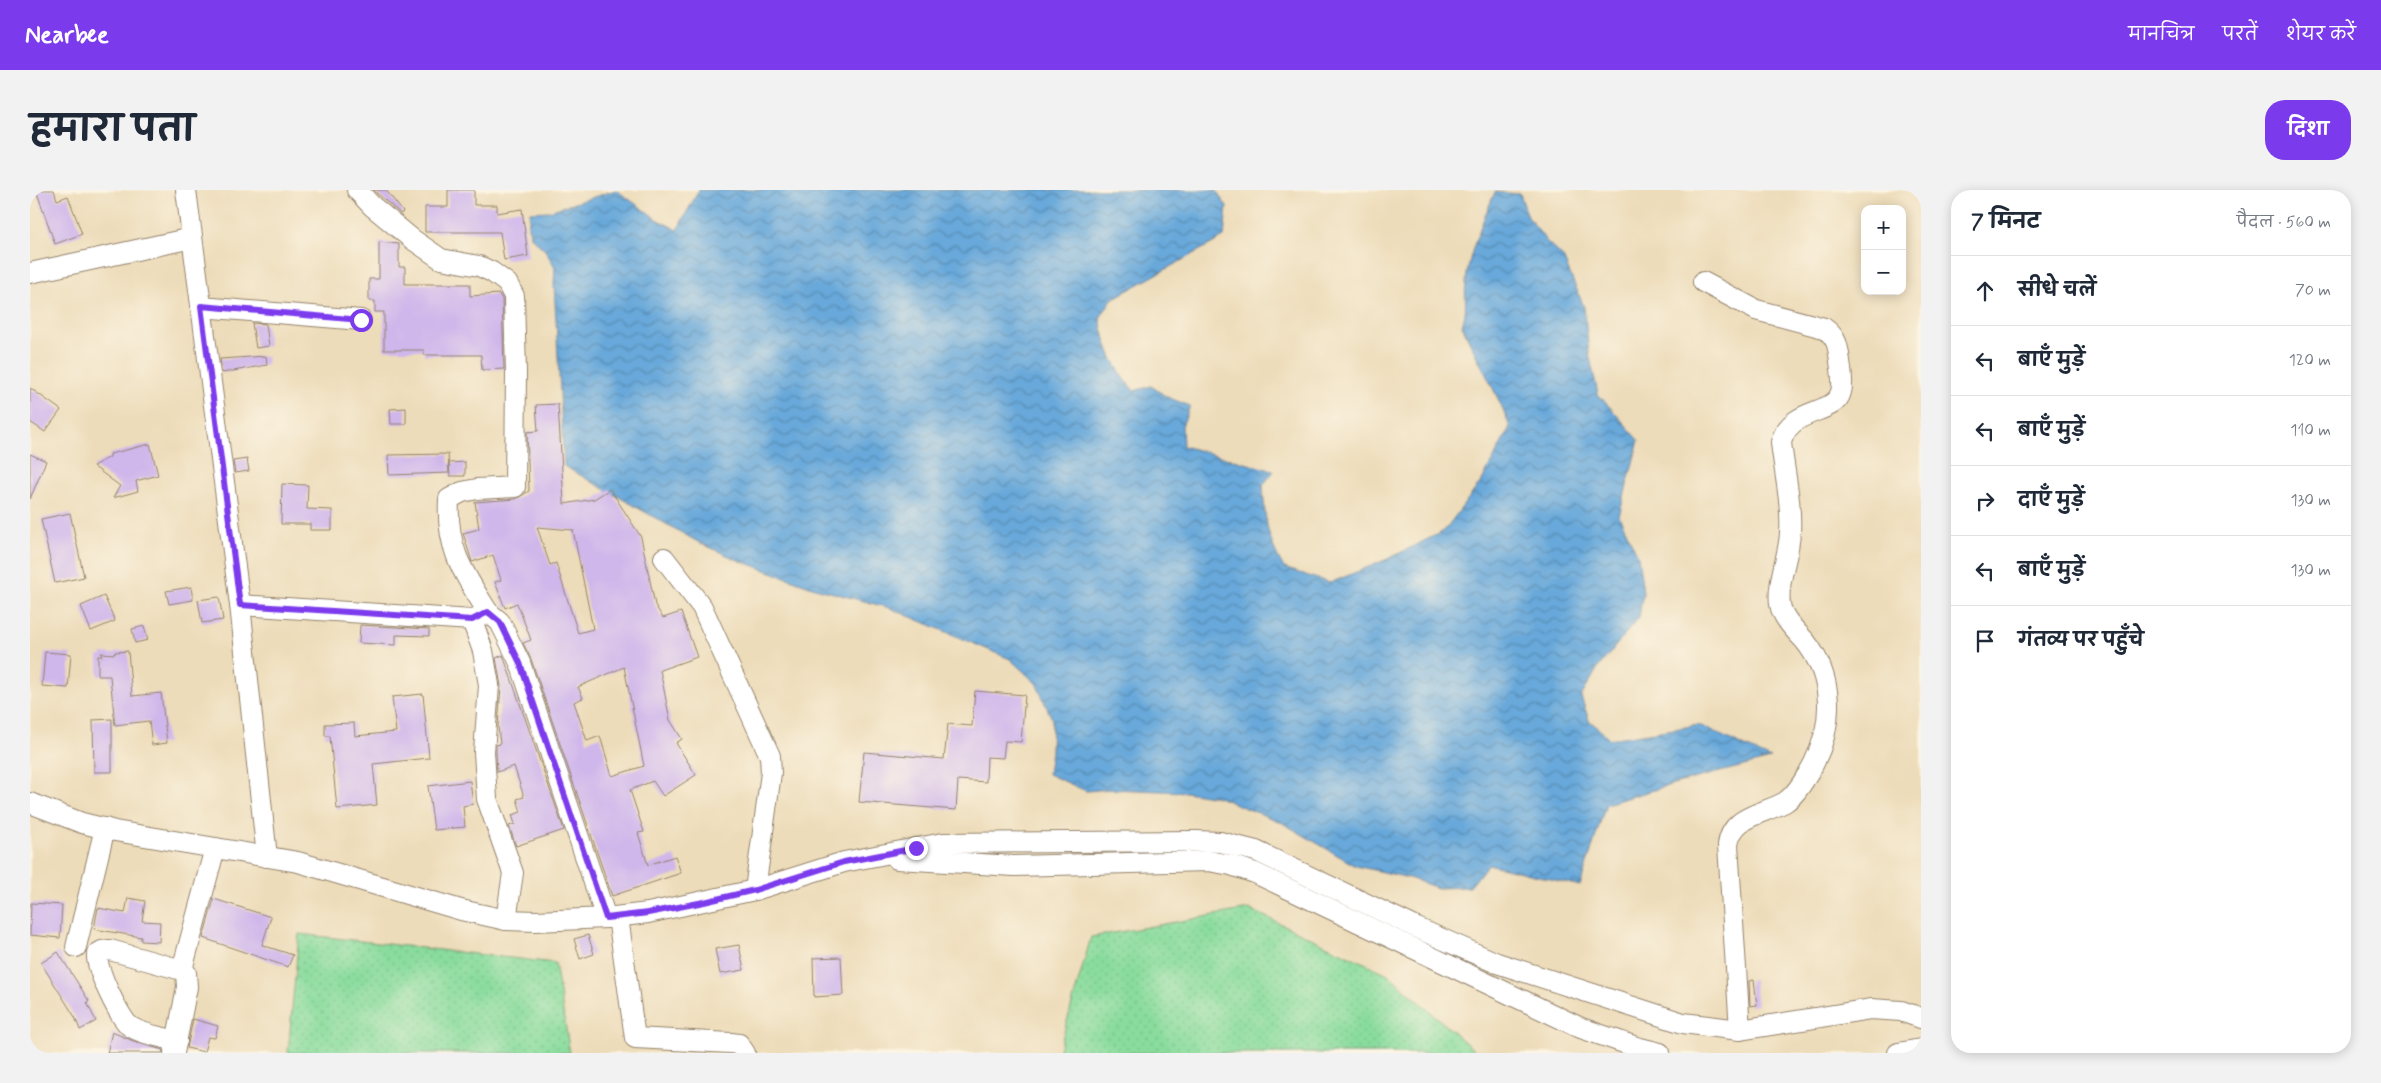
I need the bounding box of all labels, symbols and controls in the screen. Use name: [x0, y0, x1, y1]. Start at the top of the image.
text: Nearbee: [25, 20, 109, 51]
text: मानचित्र: [2128, 23, 2194, 47]
text: परतें: [2222, 23, 2258, 47]
text: शेयर करें: [2286, 23, 2356, 47]
button: दिशा: [2265, 100, 2351, 160]
text: हमारा पता: [30, 107, 195, 153]
map controls: [1861, 205, 1906, 295]
button: +: [1861, 205, 1906, 250]
text: 7 मिनट: [1971, 208, 2040, 236]
text: पैदल · 560 m: [2237, 212, 2331, 233]
button: −: [1861, 250, 1906, 295]
icon: ahead: [1971, 277, 1999, 305]
text: सीधे चलें: [2018, 278, 2096, 303]
text: 70 m: [2295, 280, 2331, 301]
route start: [350, 309, 373, 332]
icon: left: [1971, 347, 1999, 375]
text: बाएँ मुड़ें: [2018, 348, 2085, 373]
text: 120 m: [2289, 350, 2331, 371]
icon: left: [1971, 417, 1999, 445]
text: बाएँ मुड़ें: [2018, 418, 2085, 443]
text: 110 m: [2290, 420, 2331, 441]
icon: right: [1971, 487, 1999, 515]
text: दाएँ मुड़ें: [2018, 488, 2084, 513]
text: 130 m: [2290, 490, 2331, 511]
icon: left: [1971, 557, 1999, 585]
text: बाएँ मुड़ें: [2018, 558, 2085, 583]
text: 130 m: [2290, 560, 2331, 581]
icon: arrive: [1971, 627, 1999, 655]
text: गंतव्य पर पहुँचे: [2018, 628, 2144, 653]
route end: [905, 837, 928, 860]

